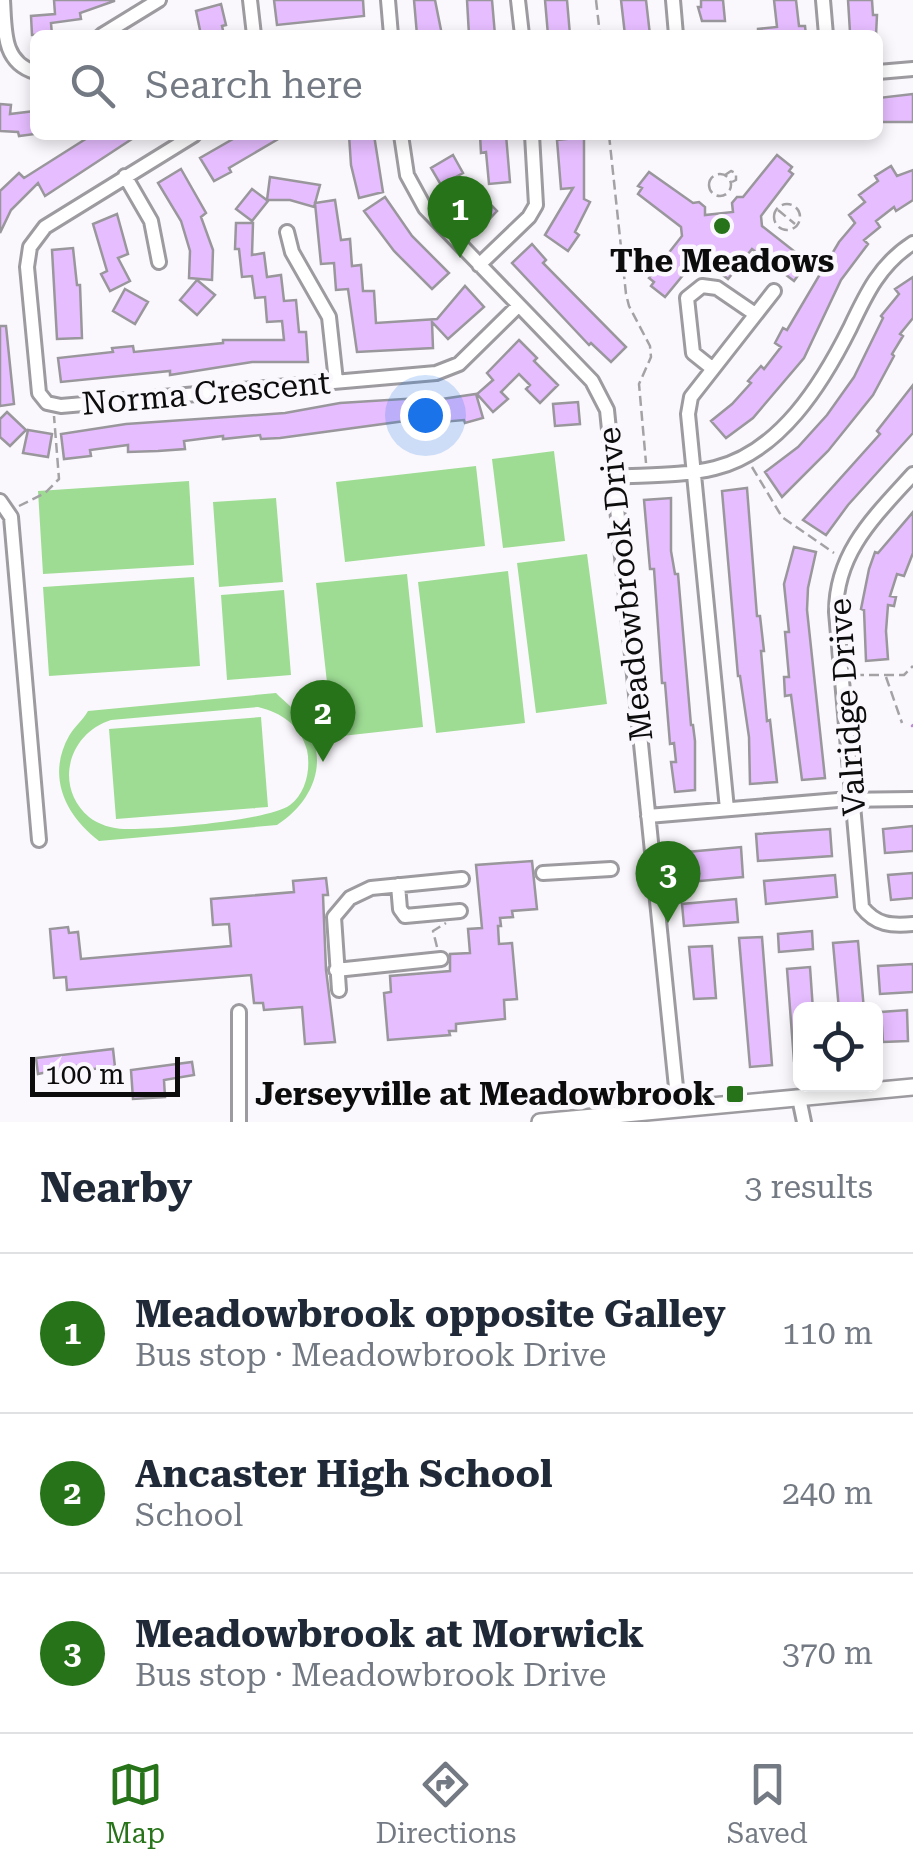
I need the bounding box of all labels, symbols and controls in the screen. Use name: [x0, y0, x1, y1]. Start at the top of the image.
search box: [30, 30, 883, 140]
icon: search: [65, 58, 120, 113]
text: Search here: [145, 63, 363, 107]
pin: 1: [428, 176, 492, 258]
marker: The Meadows: [711, 215, 733, 237]
place label: The Meadows: [610, 242, 834, 280]
street label: Norma Crescent: [80, 363, 332, 423]
your location: [400, 390, 451, 441]
street label: Meadowbrook Drive: [590, 425, 660, 743]
street label: Valridge Drive: [820, 597, 874, 817]
pin: 2: [290, 680, 356, 762]
pin: 3: [636, 840, 700, 923]
map controls: [793, 1002, 883, 1092]
button: locate: [793, 1002, 883, 1092]
scale bar: [30, 1052, 180, 1096]
text: 100 m: [45, 1058, 125, 1091]
place label: Jerseyville at Meadowbrook: [255, 1075, 715, 1113]
marker: Jerseyville at Meadowbrook: [724, 1083, 746, 1105]
text: Nearby: [40, 1163, 192, 1212]
text: 3 results: [745, 1168, 873, 1206]
text: Meadowbrook opposite Galley: [135, 1292, 726, 1336]
text: 1: [64, 1314, 81, 1352]
text: 110 m: [782, 1314, 873, 1352]
text: Bus stop · Meadowbrook Drive: [135, 1336, 606, 1374]
text: Ancaster High School: [135, 1452, 552, 1496]
text: 2: [64, 1474, 81, 1512]
text: 240 m: [782, 1474, 873, 1512]
text: School: [135, 1496, 243, 1534]
text: Meadowbrook at Morwick: [135, 1612, 644, 1656]
text: 3: [64, 1634, 81, 1672]
text: 370 m: [782, 1634, 873, 1672]
text: Bus stop · Meadowbrook Drive: [135, 1656, 606, 1694]
tab: Map: [105, 1757, 165, 1850]
tab: Directions: [375, 1757, 516, 1850]
tab: Saved: [727, 1757, 808, 1850]

